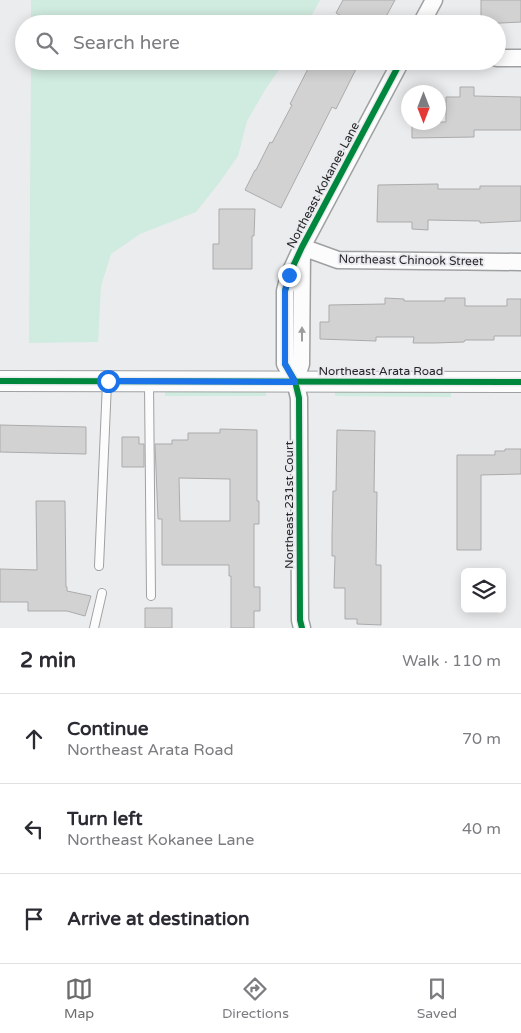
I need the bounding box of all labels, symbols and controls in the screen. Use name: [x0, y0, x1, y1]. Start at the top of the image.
search box: [15, 15, 506, 70]
icon: search: [33, 29, 61, 57]
text: Search here: [73, 32, 180, 54]
north arrow: [401, 85, 446, 130]
street label: Northeast Kokanee Lane: [284, 120, 362, 250]
street label: Northeast Chinook Street: [339, 252, 484, 268]
route end: [278, 264, 301, 287]
one-way arrow: [298, 326, 306, 342]
street label: Northeast Arata Road: [319, 364, 443, 378]
route start: [97, 370, 120, 393]
street label: Northeast 231st Court: [282, 441, 296, 569]
map controls: [461, 568, 506, 613]
button: layers: [461, 568, 506, 613]
text: 2 min: [20, 648, 76, 673]
text: Walk · 110 m: [402, 651, 501, 671]
text: Continue: [67, 718, 149, 740]
icon: ahead: [20, 725, 48, 753]
text: 70 m: [462, 729, 501, 749]
text: Northeast Arata Road: [67, 740, 234, 760]
text: Turn left: [67, 808, 143, 830]
icon: left: [20, 815, 48, 843]
text: 40 m: [462, 819, 501, 839]
text: Northeast Kokanee Lane: [67, 830, 254, 850]
icon: arrive: [20, 905, 48, 933]
text: Arrive at destination: [67, 908, 250, 930]
tab: Map: [64, 975, 94, 1022]
tab: Directions: [222, 975, 289, 1022]
tab: Saved: [417, 975, 457, 1022]

